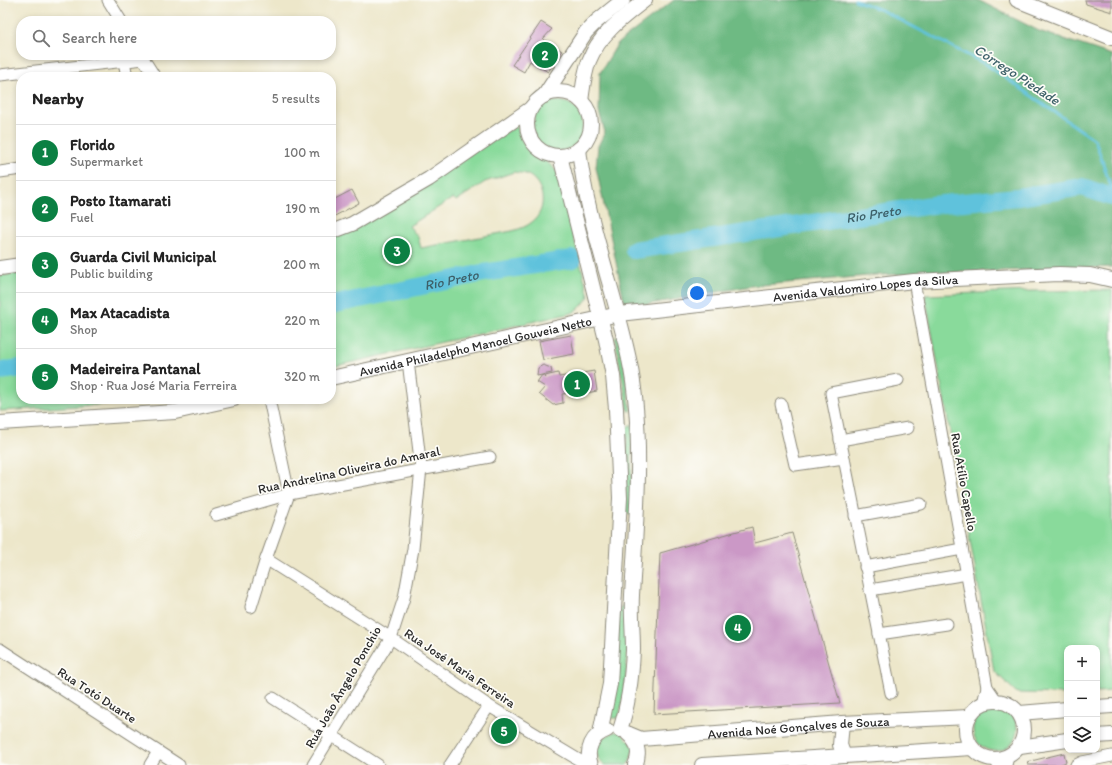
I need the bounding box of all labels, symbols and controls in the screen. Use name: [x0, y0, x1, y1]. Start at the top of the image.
search box: [16, 16, 336, 60]
icon: search: [30, 27, 52, 49]
text: Search here: [62, 29, 137, 47]
pin: 2: [532, 40, 558, 70]
water label: Córrego Piedade: [971, 41, 1064, 110]
text: Nearby: [32, 88, 84, 108]
text: 5 results: [272, 91, 320, 106]
text: Florido: [70, 136, 115, 154]
text: 1: [42, 145, 48, 160]
text: 100 m: [284, 145, 320, 160]
text: Supermarket: [70, 154, 143, 169]
text: Posto Itamarati: [70, 192, 171, 210]
text: 2: [42, 201, 48, 216]
text: 190 m: [285, 201, 320, 216]
water label: Rio Preto: [845, 201, 903, 226]
text: Fuel: [70, 210, 94, 225]
pin: 3: [384, 236, 410, 266]
text: Guarda Civil Municipal: [70, 248, 216, 266]
text: 3: [41, 257, 49, 272]
text: 200 m: [283, 257, 320, 272]
text: Public building: [70, 266, 153, 281]
water label: Rio Preto: [423, 266, 481, 294]
street label: Avenida Valdomiro Lopes da Silva: [772, 271, 959, 304]
your location: [687, 283, 707, 303]
text: Max Atacadista: [70, 304, 170, 322]
text: 4: [41, 313, 49, 328]
text: 220 m: [284, 313, 320, 328]
street label: Avenida Philadelpho Manoel Gouveia Netto: [358, 313, 593, 379]
text: Shop: [70, 322, 97, 337]
text: Madeireira Pantanal: [70, 360, 201, 378]
text: 5: [42, 369, 48, 384]
text: 320 m: [284, 369, 320, 384]
pin: 1: [564, 369, 590, 399]
text: Shop · Rua José Maria Ferreira: [70, 378, 237, 393]
street label: Rua Atílio Capello: [948, 432, 980, 533]
street label: Rua Andrelina Oliveira do Amaral: [257, 443, 442, 497]
pin: 4: [725, 613, 751, 643]
street label: Rua João Ângelo Ponchio: [302, 623, 384, 751]
street label: Rua José Maria Ferreira: [402, 625, 519, 711]
map controls: [1064, 645, 1100, 753]
button: +: [1064, 645, 1100, 681]
street label: Rua Totó Duarte: [55, 664, 139, 726]
button: −: [1064, 681, 1100, 717]
street label: Avenida Noé Gonçalves de Souza: [707, 713, 890, 741]
pin: 5: [491, 716, 517, 746]
button: layers: [1064, 717, 1100, 753]

